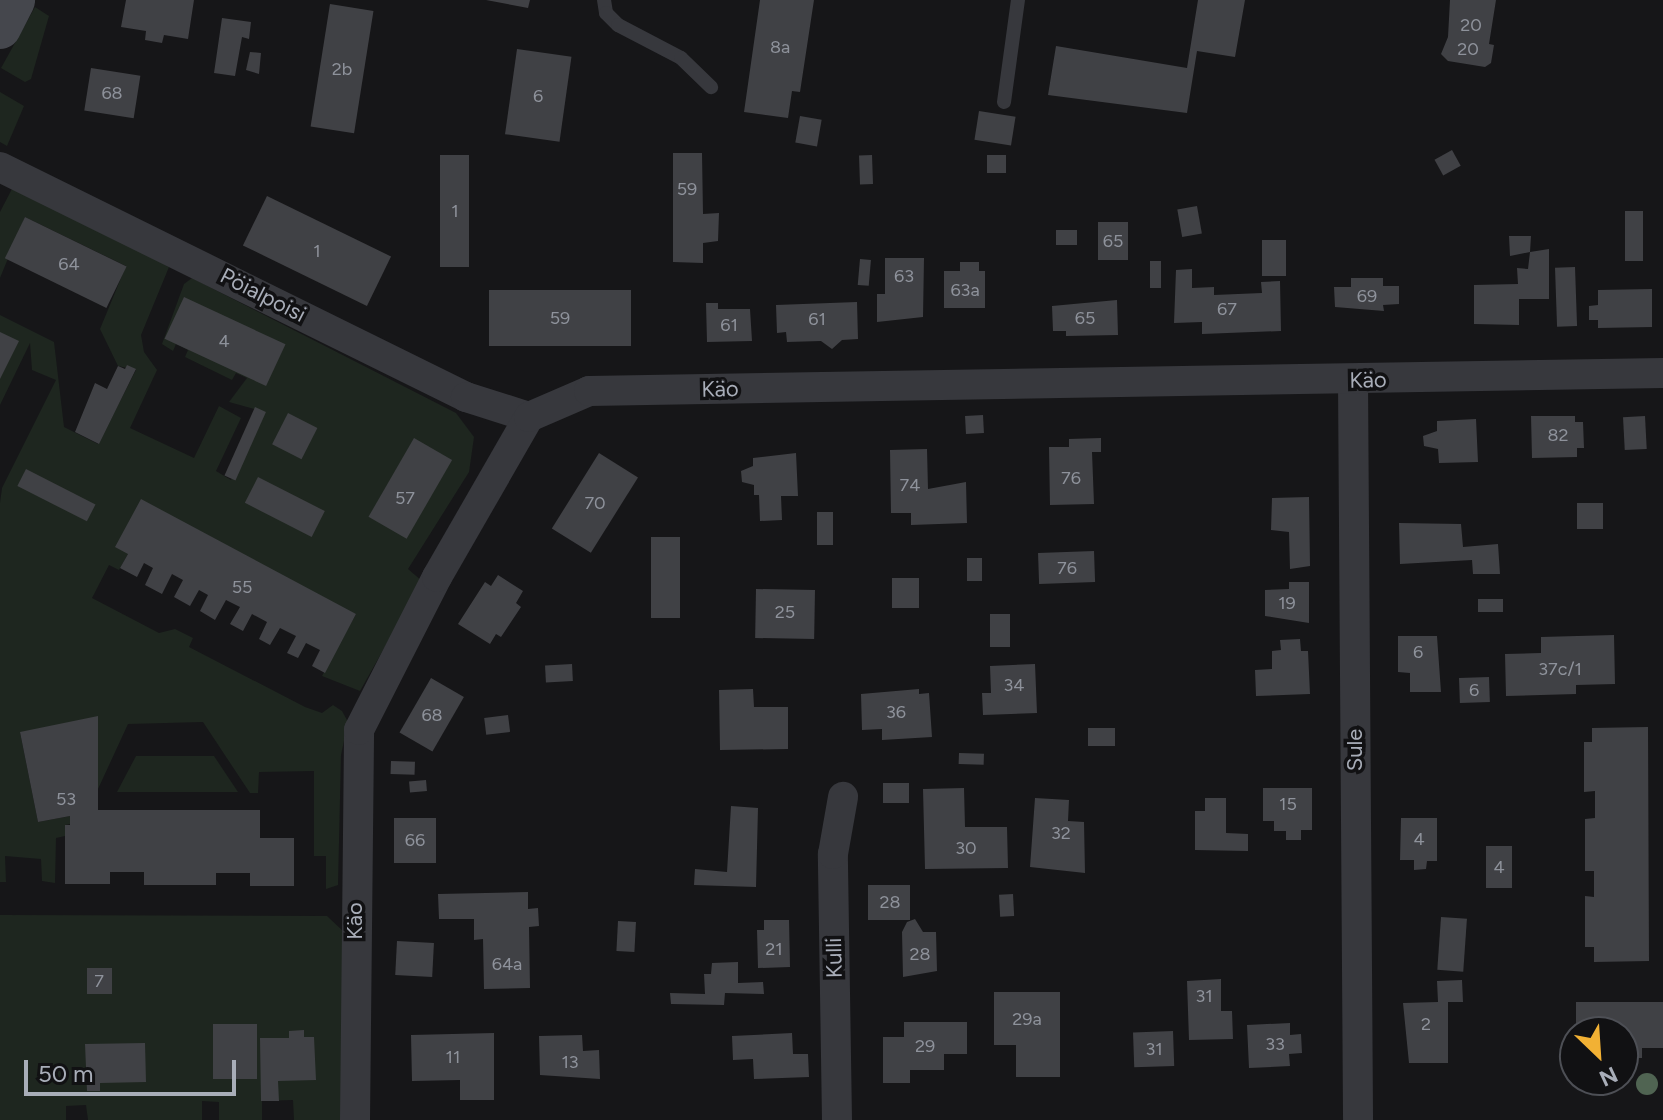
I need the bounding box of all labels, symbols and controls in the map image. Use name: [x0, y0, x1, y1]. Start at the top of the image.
house number: 20: [1460, 14, 1482, 36]
house number: 8a: [770, 36, 790, 58]
house number: 20: [1457, 38, 1479, 60]
house number: 2b: [332, 58, 352, 80]
house number: 68: [101, 82, 123, 104]
house number: 6: [533, 85, 543, 107]
house number: 59: [677, 178, 697, 200]
house number: 1: [451, 200, 459, 222]
house number: 65: [1103, 230, 1123, 252]
house number: 1: [313, 240, 321, 262]
house number: 64: [58, 253, 80, 275]
street label: Pöialpoisi: [216, 262, 310, 328]
house number: 63: [894, 265, 914, 287]
house number: 63a: [950, 279, 980, 301]
house number: 69: [1357, 285, 1377, 307]
house number: 67: [1217, 298, 1237, 320]
house number: 59: [550, 307, 570, 329]
house number: 65: [1075, 307, 1095, 329]
house number: 61: [808, 308, 826, 330]
house number: 61: [720, 314, 738, 336]
house number: 4: [218, 330, 230, 352]
street label: Käo: [1349, 366, 1387, 394]
street label: Käo: [701, 375, 739, 403]
house number: 82: [1547, 424, 1569, 446]
house number: 76: [1061, 467, 1081, 489]
house number: 74: [900, 474, 920, 496]
house number: 57: [395, 487, 415, 509]
house number: 70: [584, 492, 606, 514]
house number: 76: [1057, 557, 1077, 579]
house number: 55: [232, 576, 252, 598]
house number: 19: [1278, 592, 1296, 614]
house number: 25: [775, 601, 795, 623]
house number: 6: [1413, 641, 1423, 663]
house number: 37c/1: [1538, 658, 1582, 680]
house number: 34: [1004, 674, 1024, 696]
house number: 6: [1469, 679, 1479, 701]
house number: 36: [886, 701, 906, 723]
house number: 68: [421, 704, 443, 726]
street label: Sule: [1342, 729, 1368, 771]
house number: 53: [56, 788, 76, 810]
house number: 15: [1279, 793, 1297, 815]
house number: 32: [1051, 822, 1071, 844]
house number: 4: [1413, 828, 1425, 850]
house number: 66: [405, 829, 425, 851]
house number: 30: [955, 837, 977, 859]
house number: 4: [1493, 856, 1505, 878]
house number: 28: [879, 891, 901, 913]
street label: Käo: [342, 902, 368, 940]
house number: 21: [765, 938, 783, 960]
street label: Kulli: [820, 938, 848, 978]
house number: 28: [909, 943, 931, 965]
house number: 64a: [492, 953, 522, 975]
house number: 7: [94, 970, 104, 992]
house number: 31: [1195, 985, 1213, 1007]
house number: 29a: [1012, 1008, 1042, 1030]
house number: 2: [1421, 1013, 1431, 1035]
north arrow: [1559, 1016, 1639, 1096]
house number: 33: [1265, 1033, 1285, 1055]
house number: 29: [915, 1035, 935, 1057]
house number: 31: [1145, 1038, 1163, 1060]
scale bar: [28, 1044, 240, 1094]
house number: 11: [446, 1046, 460, 1068]
house number: 13: [561, 1051, 579, 1073]
text: 50 m: [38, 1059, 94, 1088]
text: N: [1595, 1061, 1622, 1092]

